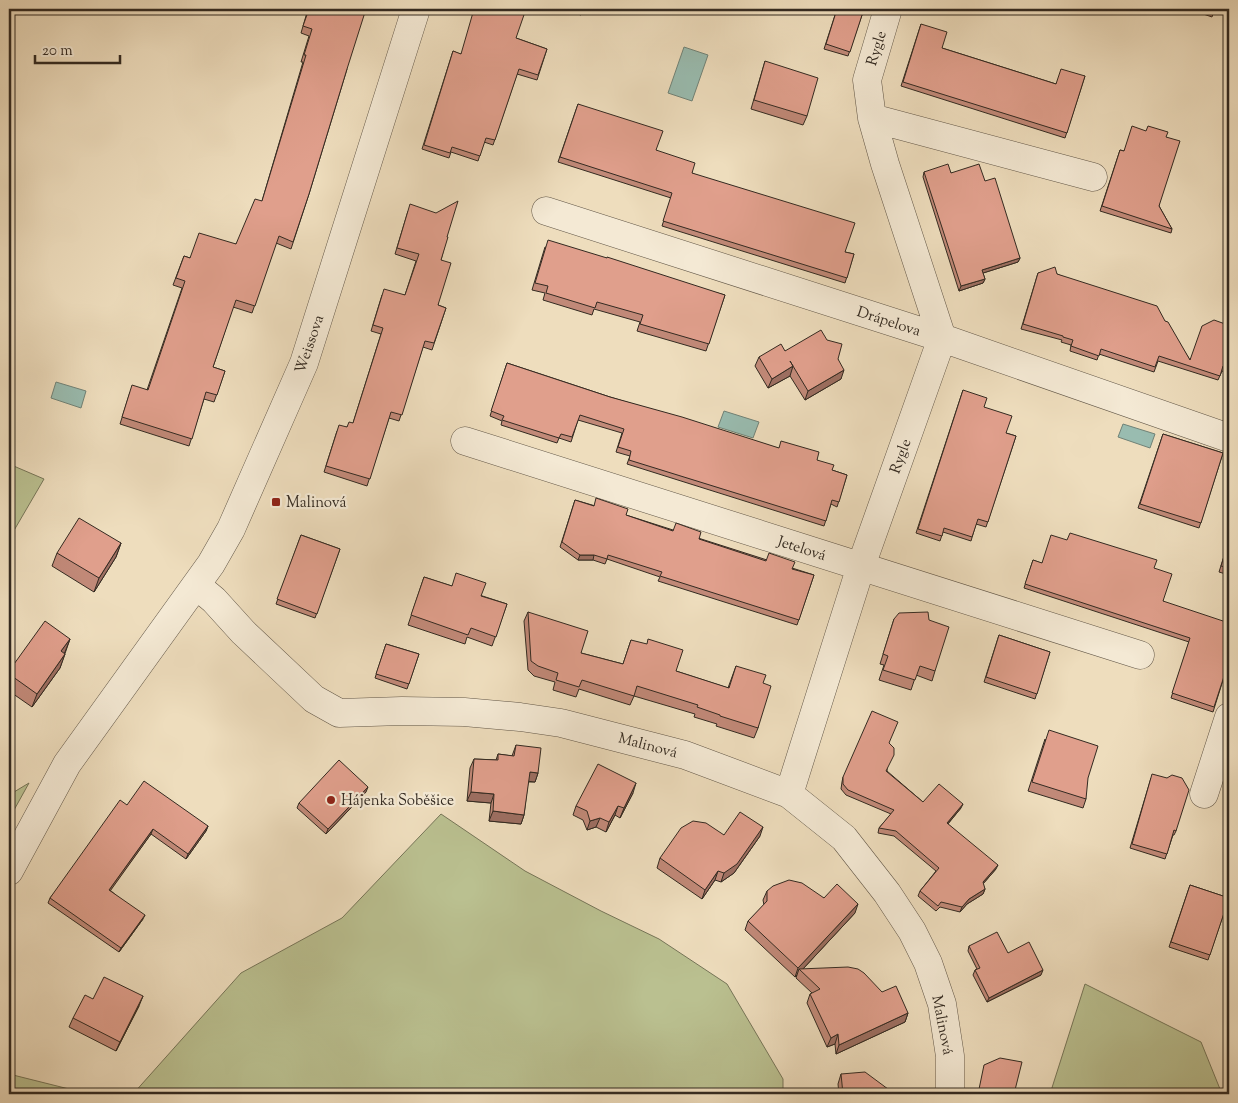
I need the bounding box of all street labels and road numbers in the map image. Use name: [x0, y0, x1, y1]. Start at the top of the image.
street label: Rygle: [862, 28, 893, 68]
street label: Drápelova: [854, 302, 923, 343]
street label: Weissova: [291, 312, 330, 377]
street label: Rygle: [885, 436, 917, 477]
street label: Jetelová: [774, 531, 829, 567]
street label: Malinová: [616, 728, 680, 764]
street label: Malinová: [925, 994, 958, 1057]

